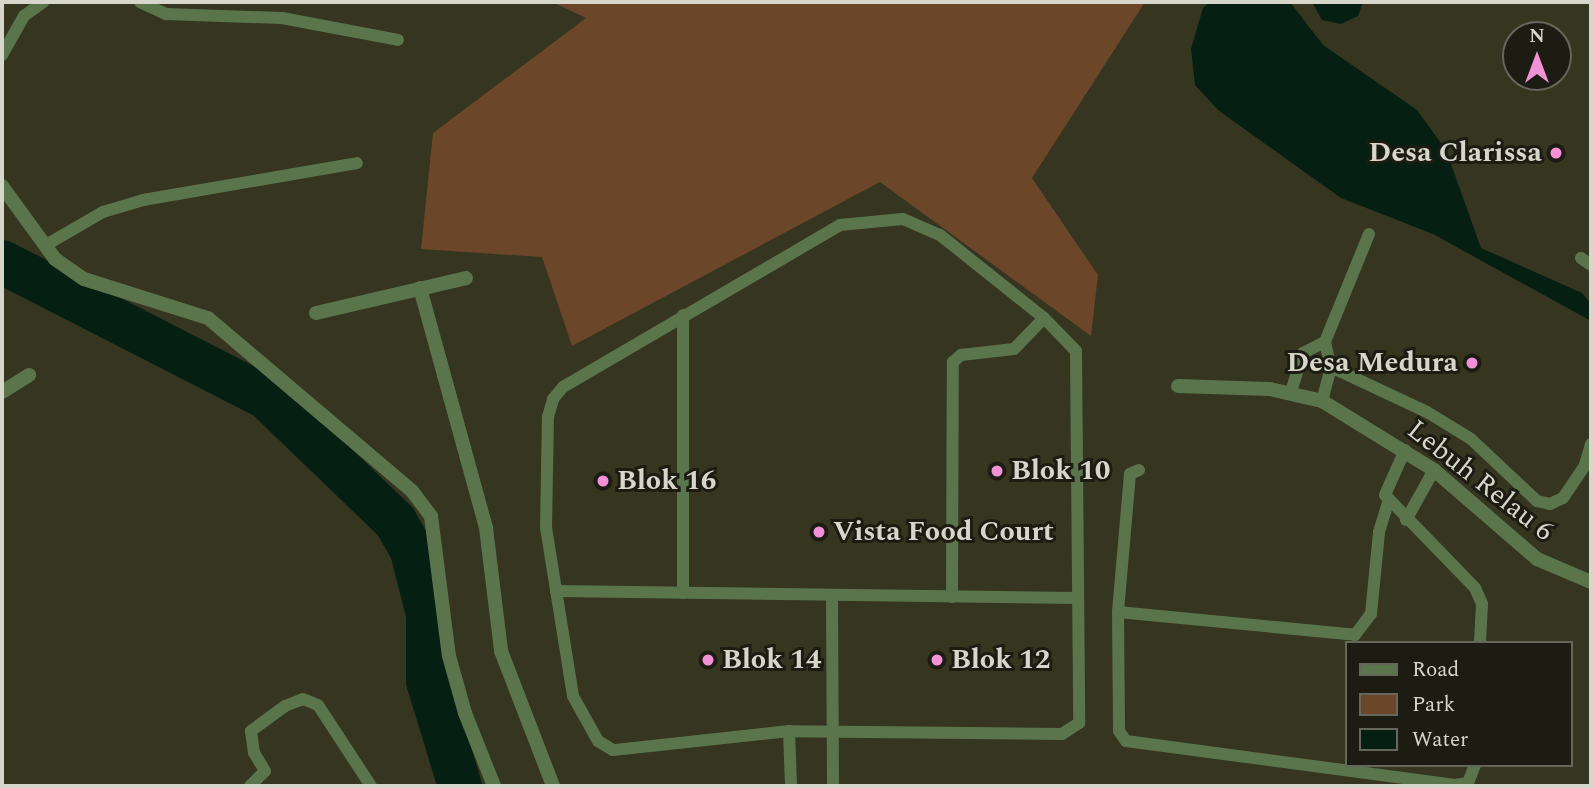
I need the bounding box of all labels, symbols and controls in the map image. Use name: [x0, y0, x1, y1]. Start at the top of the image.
north arrow: [1502, 21, 1572, 91]
text: N: [1529, 22, 1545, 51]
place label: Desa Clarissa: [1369, 136, 1542, 170]
marker: Desa Clarissa: [1548, 145, 1564, 161]
place label: Desa Medura: [1286, 346, 1458, 380]
marker: Desa Medura: [1464, 355, 1480, 371]
street label: Lebuh Relau 6: [1400, 413, 1560, 549]
place label: Blok 10: [1011, 454, 1110, 488]
marker: Blok 10: [989, 463, 1005, 479]
place label: Blok 16: [617, 464, 716, 498]
marker: Blok 16: [595, 473, 611, 489]
place label: Vista Food Court: [833, 515, 1054, 549]
marker: Vista Food Court: [811, 524, 827, 540]
legend: [1344, 641, 1572, 767]
place label: Blok 14: [722, 643, 821, 677]
place label: Blok 12: [951, 643, 1050, 677]
marker: Blok 14: [700, 652, 716, 668]
marker: Blok 12: [929, 652, 945, 668]
text: Road: [1412, 654, 1459, 686]
text: Park: [1412, 689, 1455, 721]
text: Water: [1412, 724, 1468, 756]

